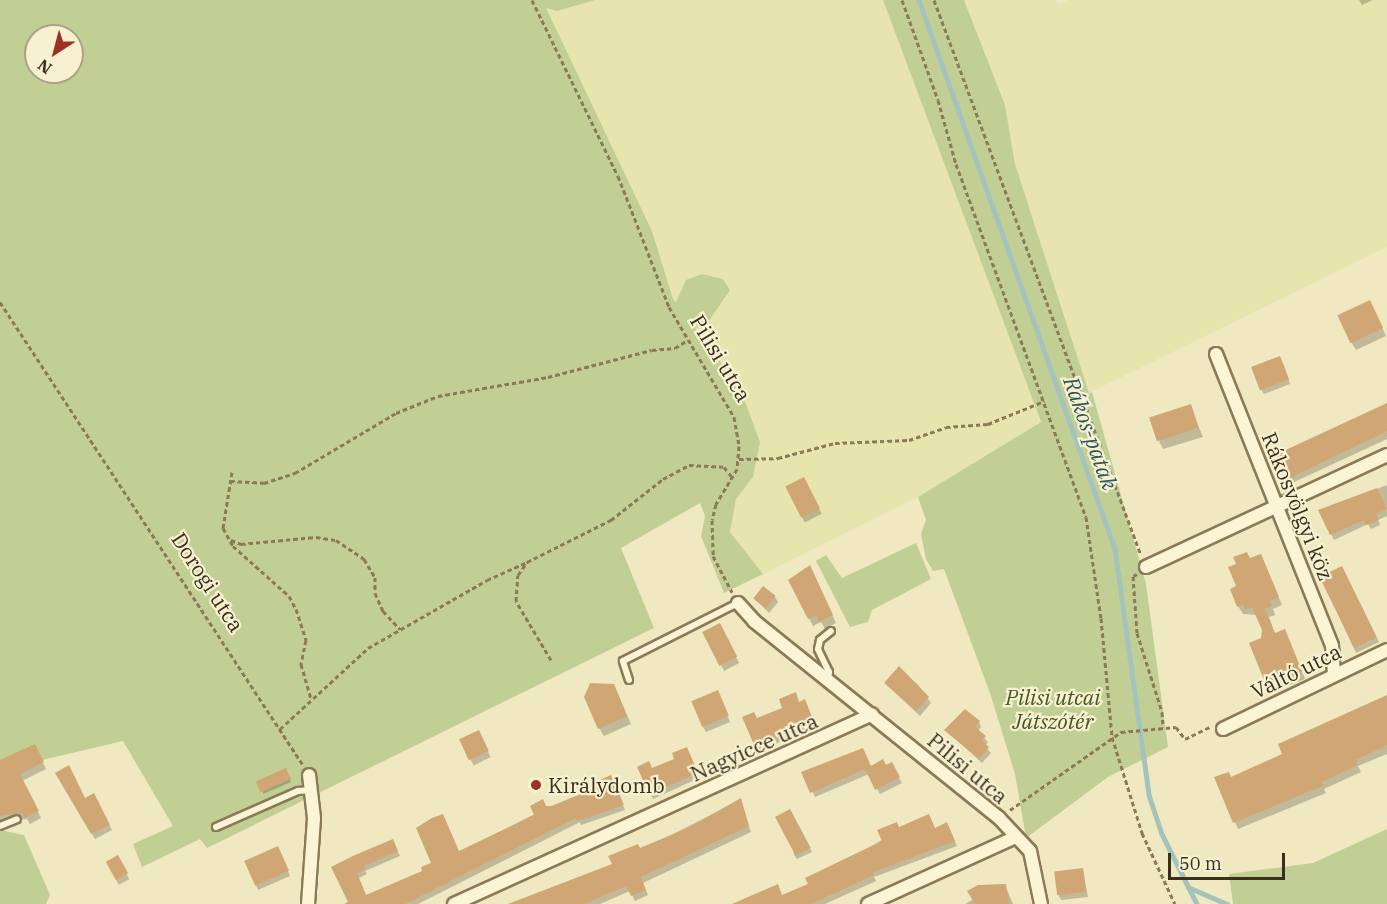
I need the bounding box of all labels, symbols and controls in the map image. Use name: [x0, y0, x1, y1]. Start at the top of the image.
north arrow: [24, 24, 84, 84]
text: N: [34, 55, 56, 79]
street label: Pilisi utca: [685, 310, 757, 406]
water label: Rákos-patak: [1058, 373, 1124, 493]
street label: Rákosvölgyi köz: [1257, 428, 1339, 584]
street label: Dorogi utca: [167, 528, 249, 636]
street label: Váltó utca: [1247, 638, 1345, 704]
park label: Pilisi utcai Játszótér: [1005, 684, 1101, 734]
street label: Nagyicce utca: [686, 708, 822, 786]
street label: Pilisi utca: [923, 727, 1013, 809]
place label: Királydomb: [548, 772, 665, 798]
marker: Királydomb: [529, 778, 543, 792]
scale bar: [1171, 841, 1288, 879]
text: 50 m: [1179, 852, 1222, 875]

